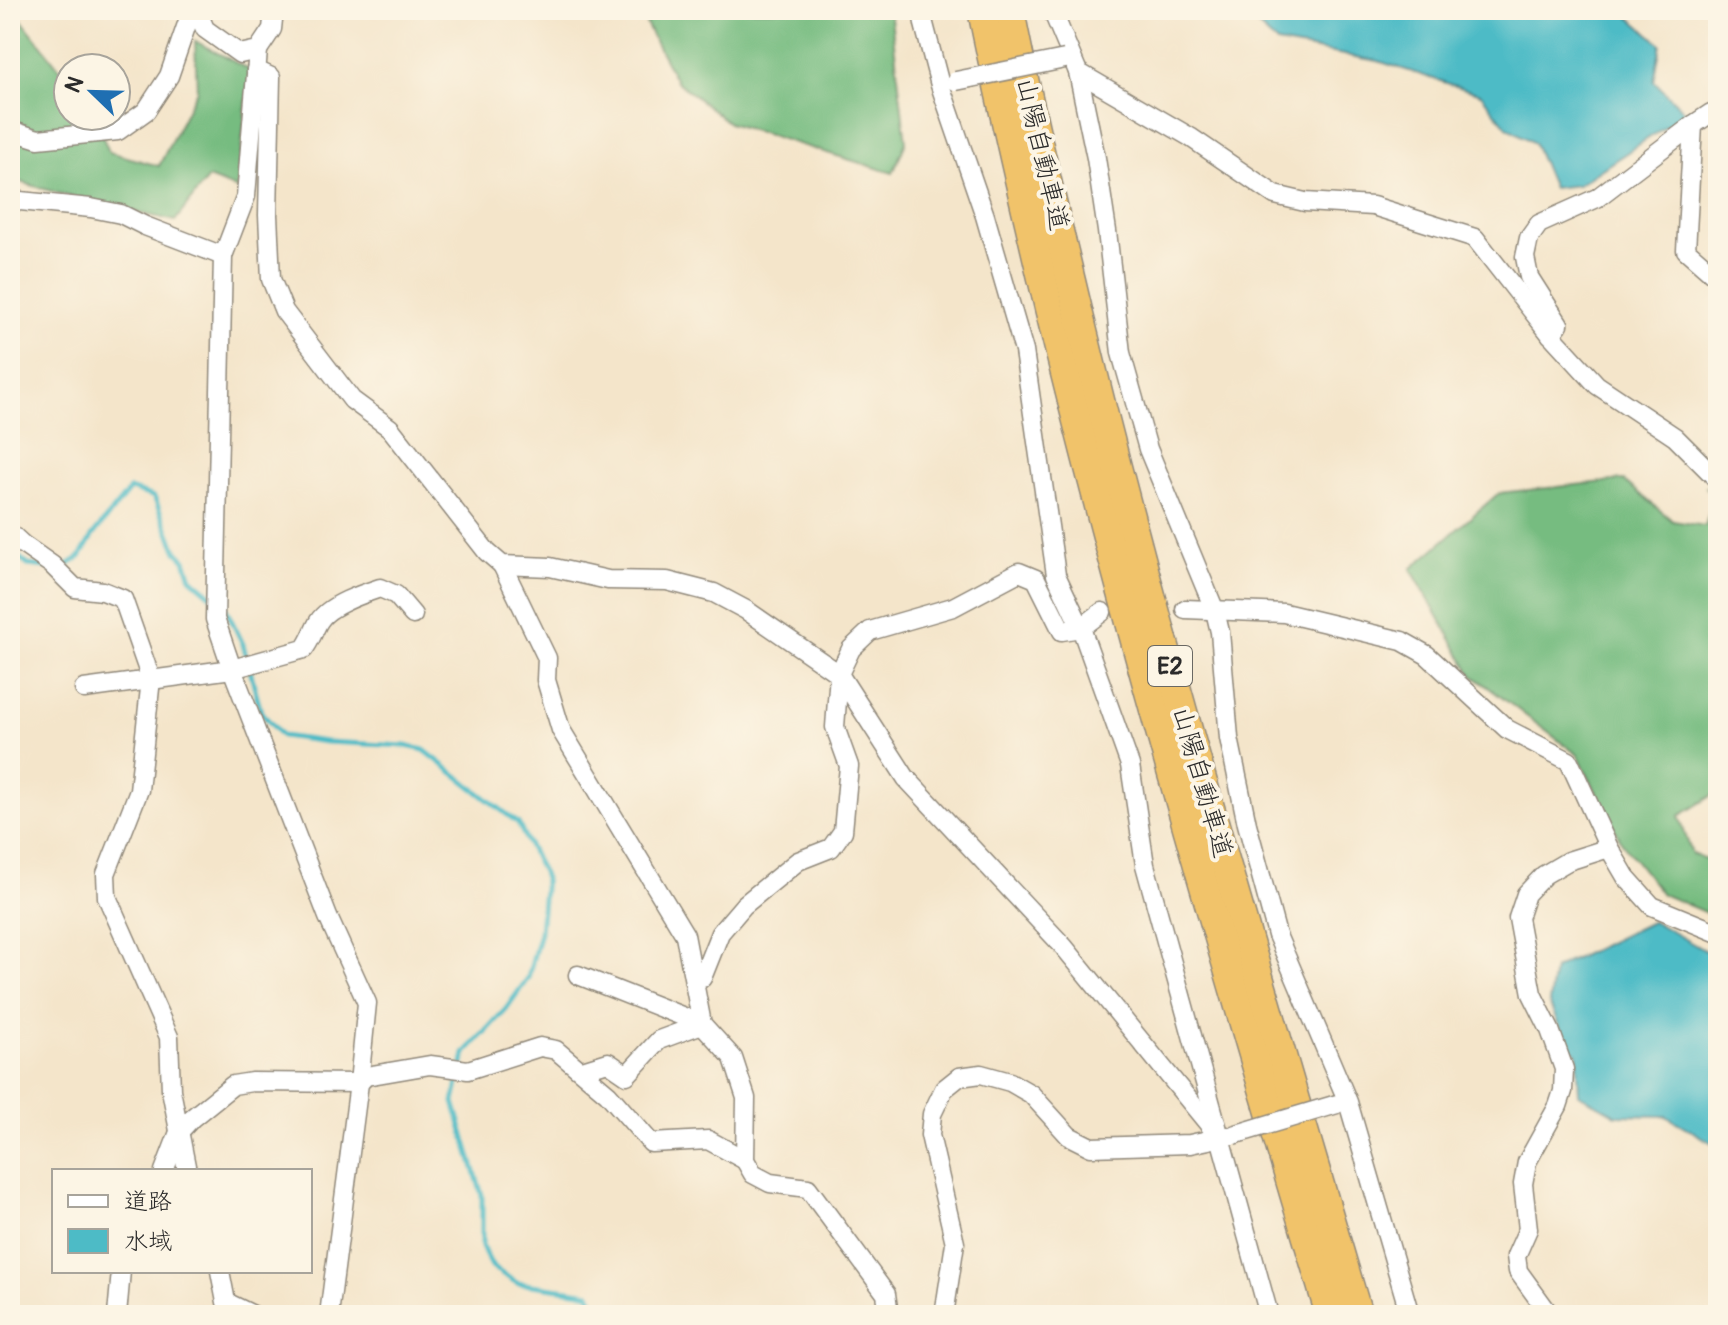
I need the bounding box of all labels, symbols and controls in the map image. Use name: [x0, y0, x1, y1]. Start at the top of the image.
north arrow: [52, 52, 132, 132]
text: N: [59, 72, 90, 97]
street label: 山陽自動車道: [1009, 74, 1075, 234]
road number: E2: [1148, 646, 1192, 686]
street label: 山陽自動車道: [1165, 703, 1239, 861]
legend: [52, 1169, 312, 1273]
text: 道路: [124, 1187, 172, 1216]
text: 水域: [124, 1227, 172, 1256]

